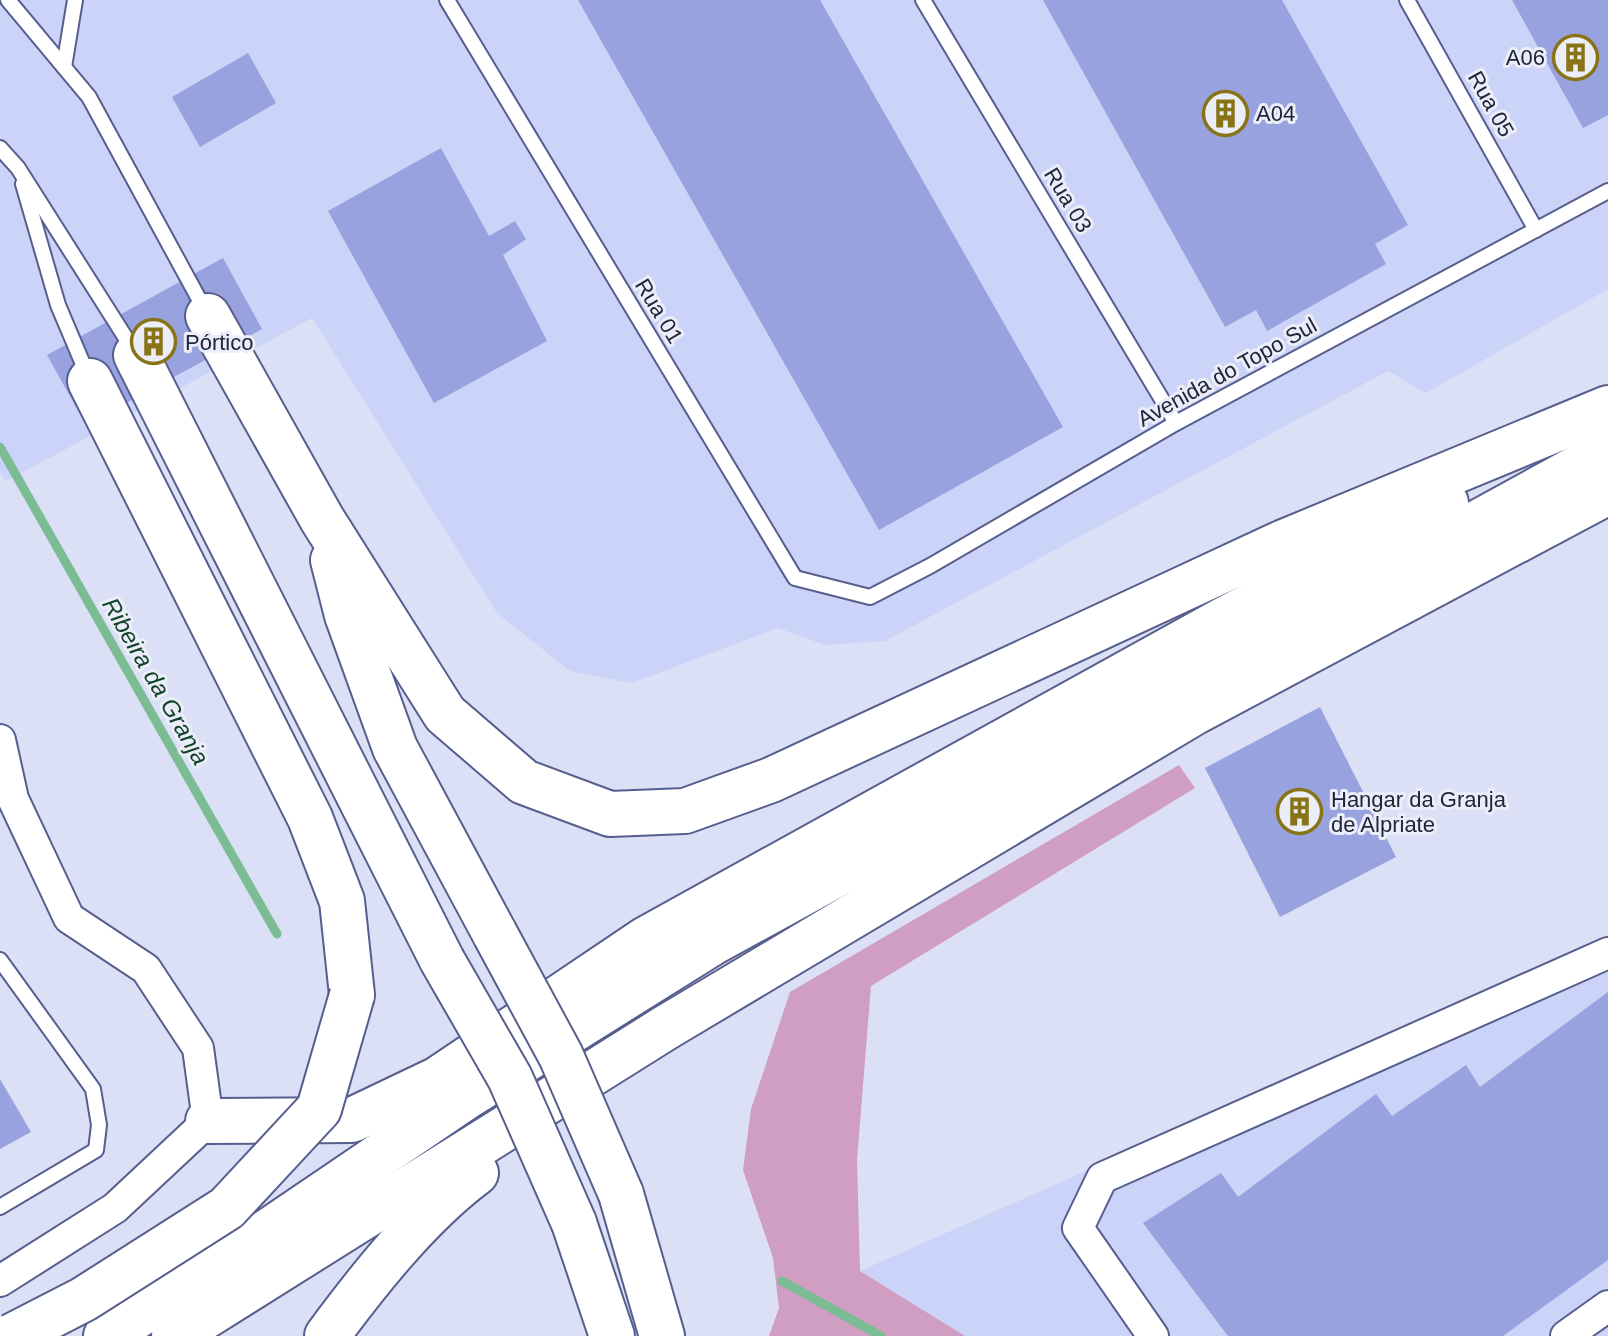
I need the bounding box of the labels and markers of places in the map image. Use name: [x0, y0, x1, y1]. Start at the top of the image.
building icon: A06: [1552, 33, 1600, 81]
place label: A06: [1506, 45, 1545, 70]
building icon: A04: [1201, 89, 1249, 137]
place label: A04: [1256, 101, 1295, 126]
building icon: Pórtico: [130, 318, 178, 366]
place label: Pórtico: [185, 330, 253, 355]
place label: Hangar da Granja de Alpriate: [1331, 787, 1507, 837]
building icon: Hangar da Granja de Alpriate: [1276, 788, 1324, 836]

